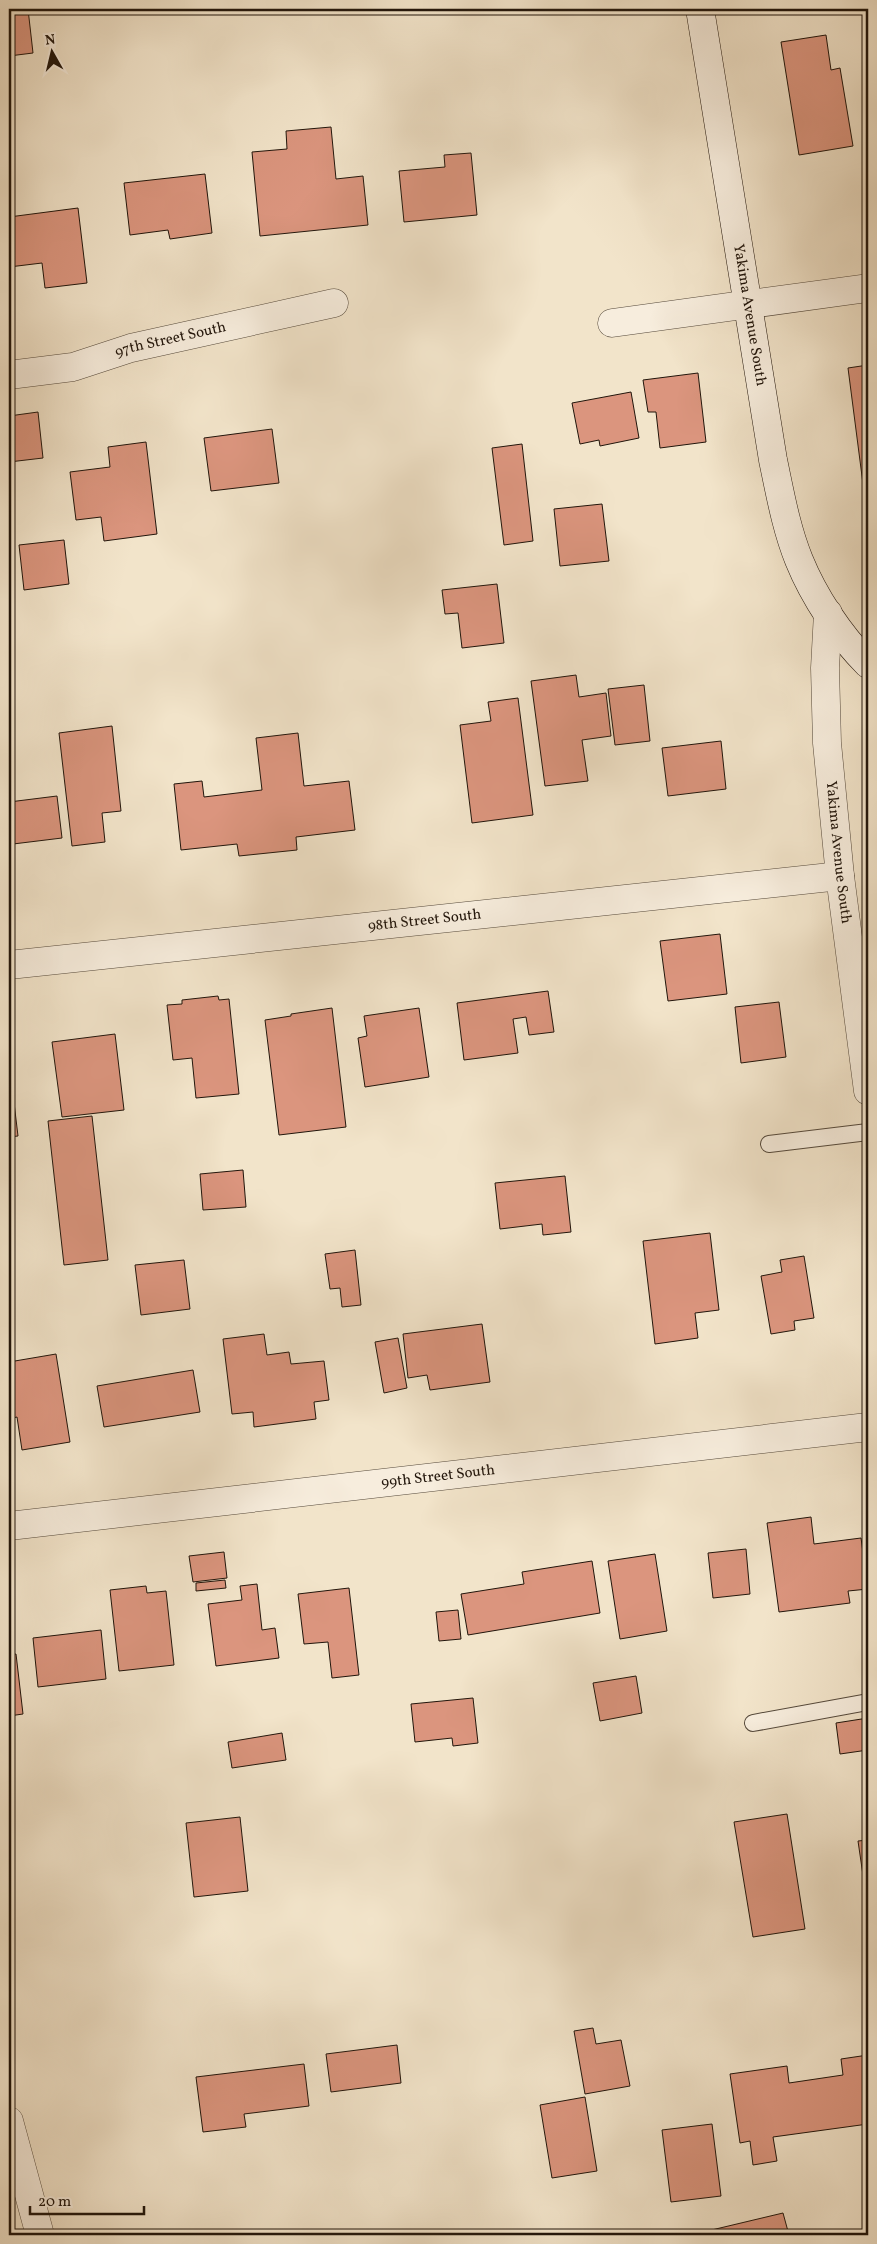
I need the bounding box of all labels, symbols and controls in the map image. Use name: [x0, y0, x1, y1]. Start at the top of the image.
north arrow: [28, 28, 78, 78]
text: N: [44, 30, 57, 51]
street label: Yakima Avenue South: [728, 242, 771, 388]
street label: 97th Street South: [112, 317, 228, 363]
street label: Yakima Avenue South: [820, 780, 857, 925]
street label: 98th Street South: [367, 904, 482, 937]
street label: 99th Street South: [380, 1460, 496, 1494]
scale bar: [30, 2184, 144, 2216]
text: 20 m: [38, 2192, 71, 2213]

